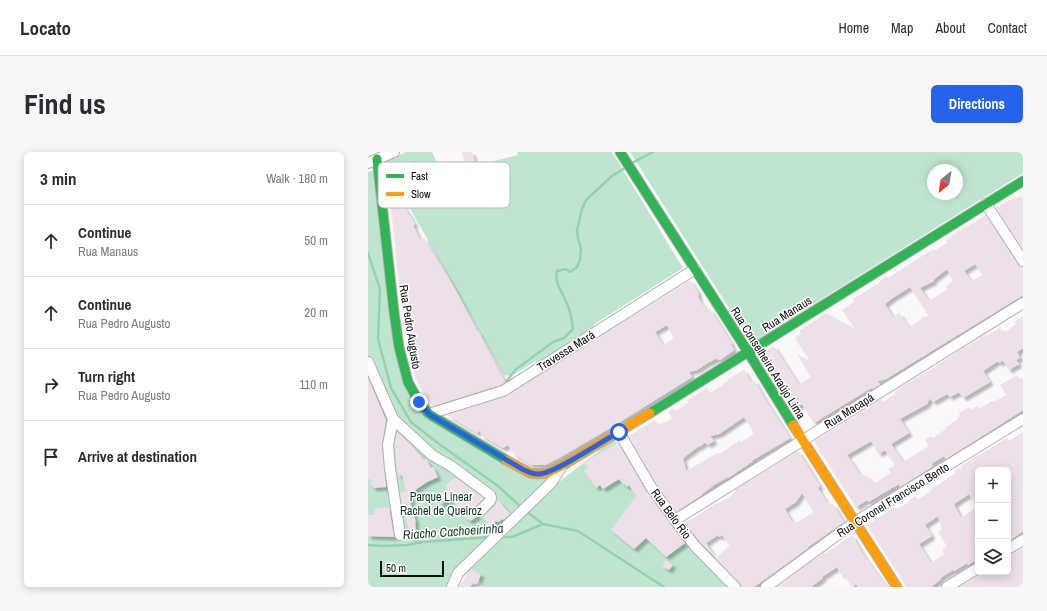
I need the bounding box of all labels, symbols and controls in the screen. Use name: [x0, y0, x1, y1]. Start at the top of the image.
text: Locato: [20, 15, 71, 41]
text: Home: [838, 19, 869, 37]
text: Map: [891, 19, 913, 37]
text: About: [935, 19, 965, 37]
text: Contact: [987, 19, 1027, 37]
text: Find us: [24, 85, 106, 123]
button: Directions: [931, 85, 1023, 123]
legend: [378, 162, 510, 208]
north arrow: [927, 164, 963, 200]
text: 3 min: [40, 167, 76, 190]
text: Fast: [411, 169, 429, 183]
text: Walk · 180 m: [266, 170, 328, 187]
text: Slow: [411, 187, 431, 201]
text: Continue: [78, 222, 131, 243]
icon: ahead: [40, 230, 62, 252]
text: 50 m: [304, 232, 328, 249]
text: Rua Manaus: [78, 243, 138, 260]
street label: Rua Pedro Augusto: [395, 284, 425, 370]
street label: Rua Manaus: [759, 292, 815, 336]
text: Continue: [78, 294, 131, 315]
icon: ahead: [40, 302, 62, 324]
text: 20 m: [304, 304, 328, 321]
street label: Rua Conselheiro Araújo Lima: [727, 304, 809, 422]
text: Rua Pedro Augusto: [78, 315, 170, 332]
street label: Travessa Mará: [534, 327, 598, 375]
text: Turn right: [78, 366, 135, 387]
icon: right: [40, 374, 62, 396]
text: 110 m: [299, 376, 328, 393]
text: Rua Pedro Augusto: [78, 387, 170, 404]
street label: Rua Macapá: [821, 389, 877, 433]
route end: [410, 393, 428, 411]
route start: [610, 423, 628, 441]
icon: arrive: [40, 446, 62, 468]
text: Arrive at destination: [78, 446, 197, 467]
street label: Rua Coronel Francisco Bento: [834, 459, 952, 541]
map controls: [975, 467, 1011, 575]
button: +: [975, 467, 1011, 503]
street label: Rua Belo Rio: [647, 486, 695, 542]
park label: Parque Linear Rachel de Queiroz: [400, 489, 482, 519]
button: −: [975, 503, 1011, 539]
water label: Riacho Cachoeirinha: [402, 520, 504, 543]
button: layers: [975, 539, 1011, 575]
scale bar: [380, 559, 444, 578]
text: 50 m: [386, 561, 406, 575]

